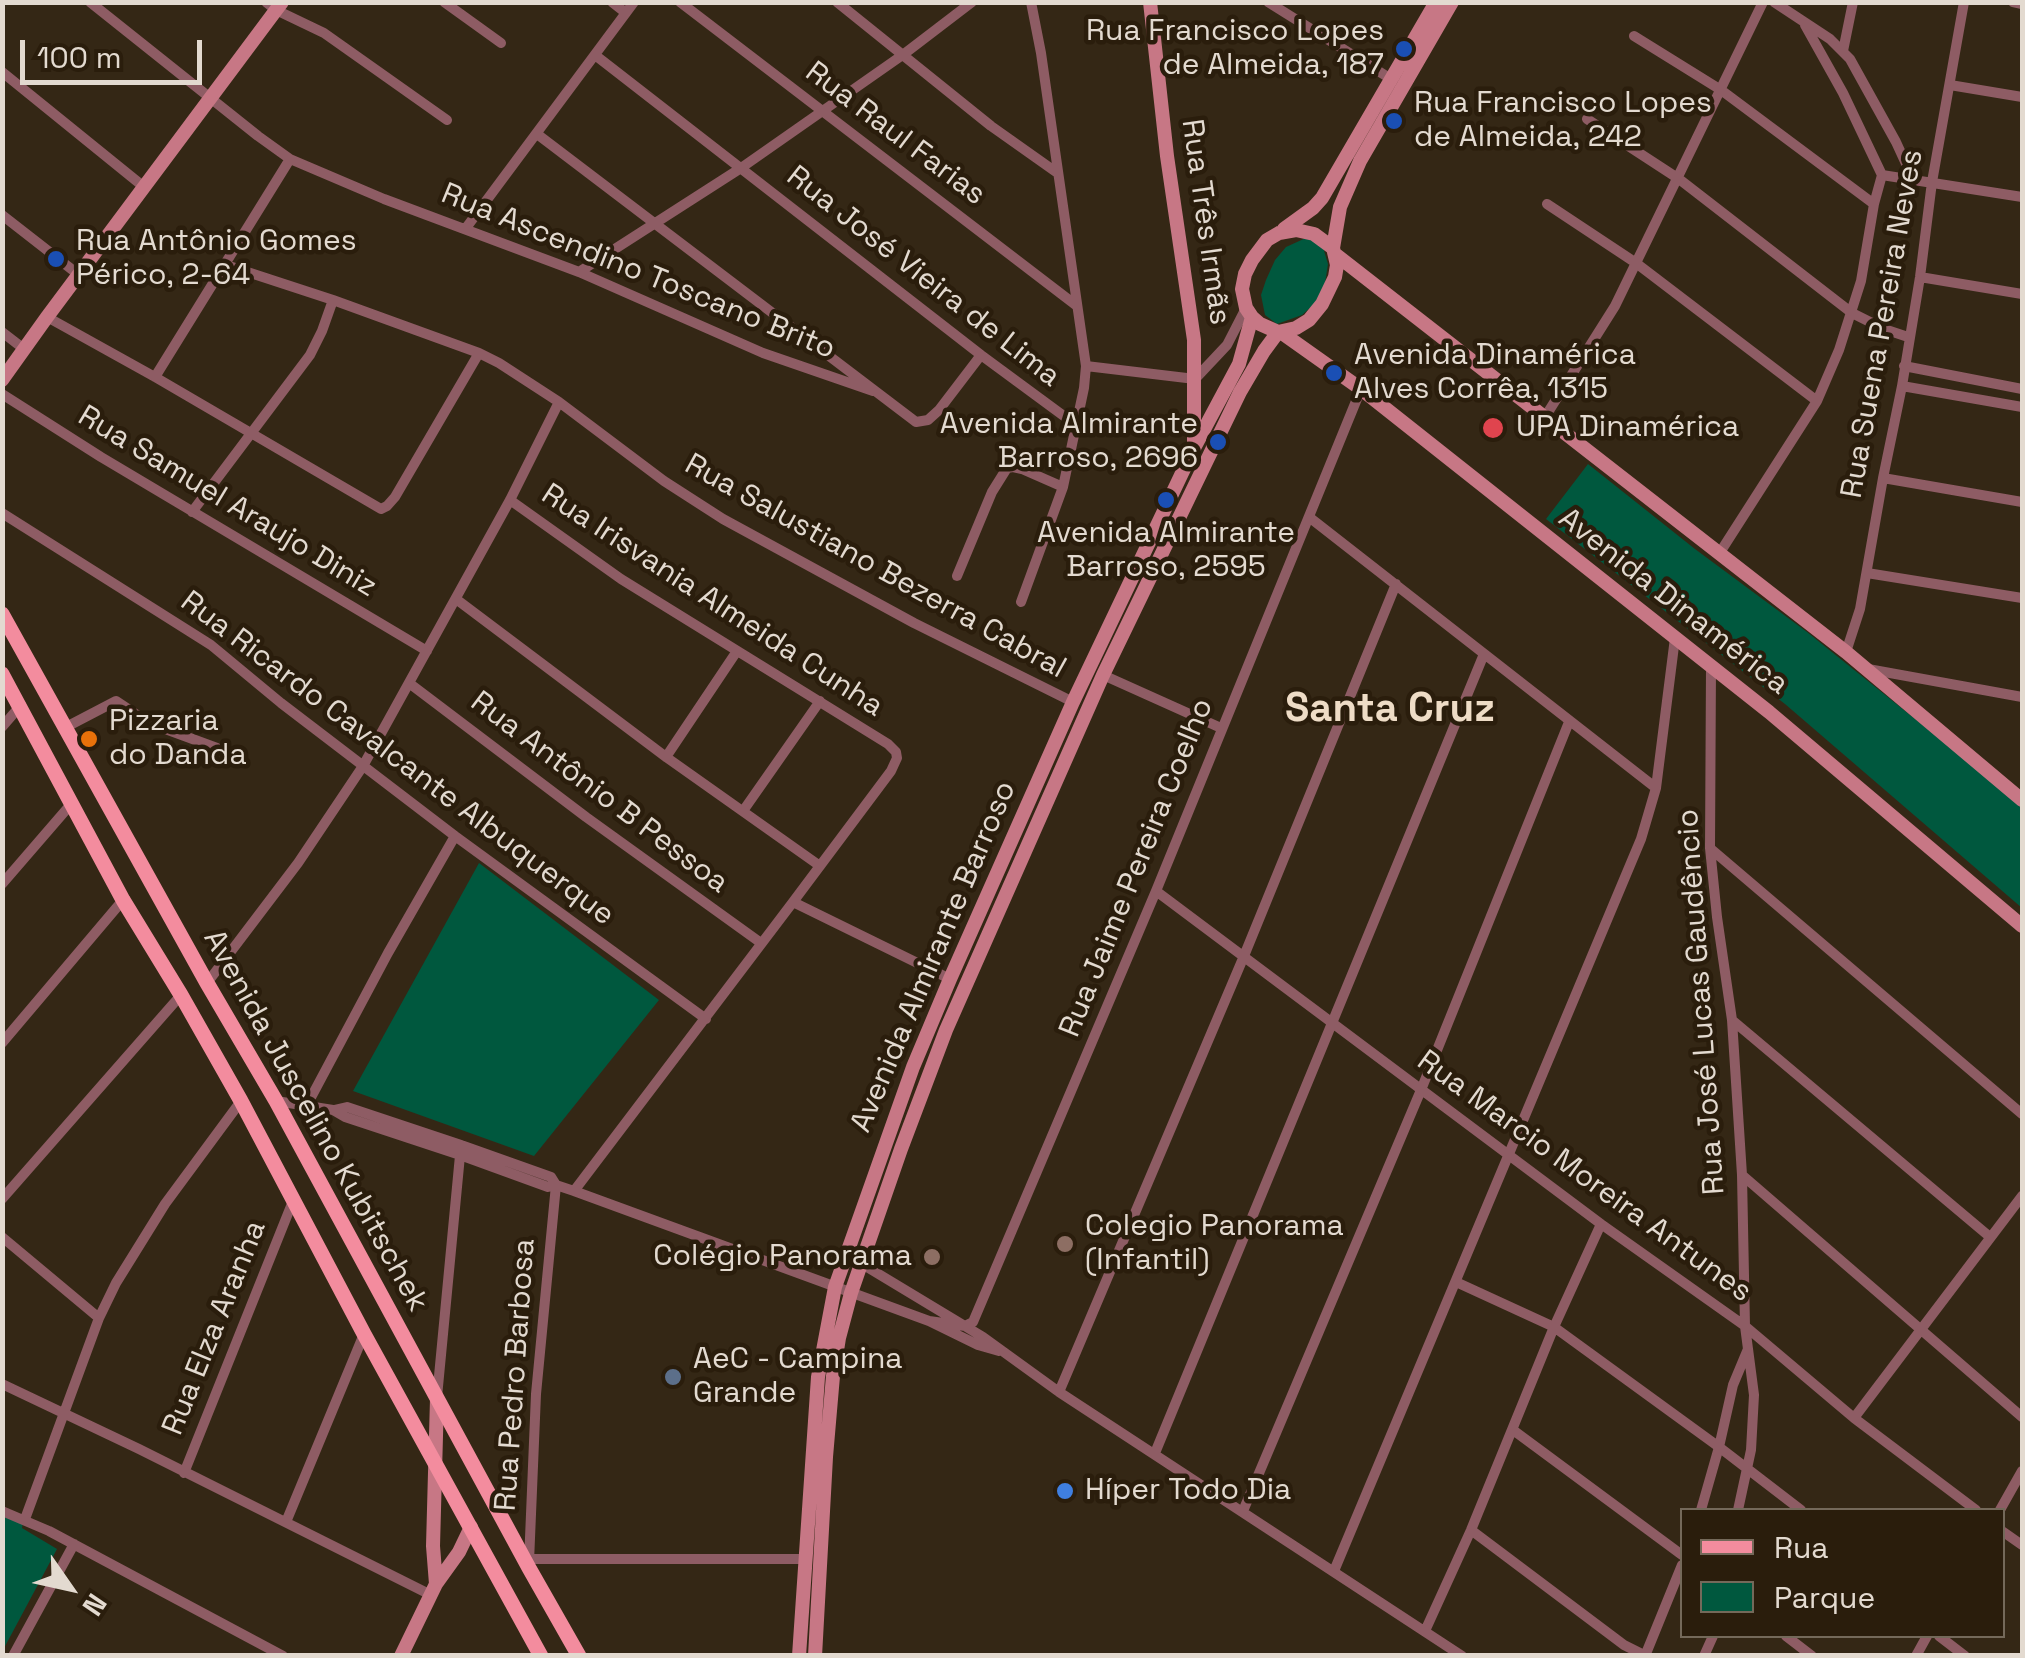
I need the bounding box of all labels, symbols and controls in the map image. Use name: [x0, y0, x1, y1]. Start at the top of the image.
place label: Rua Francisco Lopes de Almeida, 187: [1086, 14, 1384, 84]
scale bar: [25, 20, 208, 82]
text: 100 m: [37, 38, 122, 77]
marker: Rua Francisco Lopes de Almeida, 187: [1393, 38, 1415, 60]
street label: Rua Raul Farias: [798, 55, 992, 213]
place label: Rua Francisco Lopes de Almeida, 242: [1414, 86, 1712, 156]
marker: Rua Francisco Lopes de Almeida, 242: [1383, 110, 1405, 132]
street label: Rua Três Irmãs: [1173, 117, 1237, 327]
street label: Rua Suena Pereira Neves: [1835, 147, 1931, 501]
street label: Rua José Vieira de Lima: [779, 159, 1067, 395]
street label: Rua Ascendino Toscano Brito: [436, 176, 840, 368]
place label: Rua Antônio Gomes Périco, 2-64: [76, 224, 357, 294]
marker: Rua Antônio Gomes Périco, 2-64: [45, 248, 67, 270]
place label: Avenida Dinamérica Alves Corrêa, 1315: [1354, 338, 1636, 408]
marker: Avenida Dinamérica Alves Corrêa, 1315: [1323, 362, 1345, 384]
street label: Rua Samuel Araujo Diniz: [71, 399, 383, 605]
place label: Avenida Almirante Barroso, 2696: [940, 407, 1198, 478]
place label: UPA Dinamérica: [1516, 410, 1739, 446]
marker: UPA Dinamérica: [1480, 415, 1506, 441]
marker: Avenida Almirante Barroso, 2696: [1207, 431, 1229, 453]
street label: Rua Salustiano Bezerra Cabral: [678, 447, 1072, 687]
street label: Rua Irisvania Almeida Cunha: [534, 477, 890, 725]
marker: Avenida Almirante Barroso, 2595: [1155, 489, 1177, 511]
street label: Avenida Dinamérica: [1551, 501, 1795, 703]
place label: Avenida Almirante Barroso, 2595: [1037, 516, 1295, 586]
street label: Rua Ricardo Cavalcante Albuquerque: [173, 584, 621, 934]
street label: Rua Antônio B Pessoa: [463, 684, 735, 902]
district label: Santa Cruz: [1285, 686, 1495, 734]
street label: Rua Jaime Pereira Coelho: [1053, 693, 1221, 1043]
place label: Pizzaria do Danda: [109, 704, 247, 774]
marker: Pizzaria do Danda: [78, 728, 100, 750]
street label: Avenida Almirante Barroso: [844, 776, 1024, 1138]
street label: Rua José Lucas Gaudêncio: [1671, 808, 1733, 1196]
street label: Avenida Juscelino Kubitschek: [195, 924, 435, 1318]
street label: Rua Marcio Moreira Antunes: [1410, 1043, 1758, 1311]
place label: Colegio Panorama (Infantil): [1085, 1209, 1344, 1280]
street label: Rua Elza Aranha: [156, 1216, 274, 1440]
marker: Colegio Panorama (Infantil): [1054, 1233, 1076, 1255]
street label: Rua Pedro Barbosa: [489, 1238, 543, 1512]
place label: Colégio Panorama: [653, 1239, 912, 1275]
marker: Colégio Panorama: [921, 1246, 943, 1268]
place label: AeC - Campina Grande: [693, 1342, 903, 1412]
marker: AeC - Campina Grande: [662, 1366, 684, 1388]
place label: Híper Todo Dia: [1085, 1473, 1291, 1509]
marker: Híper Todo Dia: [1054, 1480, 1076, 1502]
legend: [1680, 1508, 2005, 1638]
text: Rua: [1774, 1528, 1829, 1567]
north arrow: [20, 1538, 120, 1638]
text: Parque: [1774, 1578, 1875, 1617]
text: N: [75, 1587, 115, 1623]

